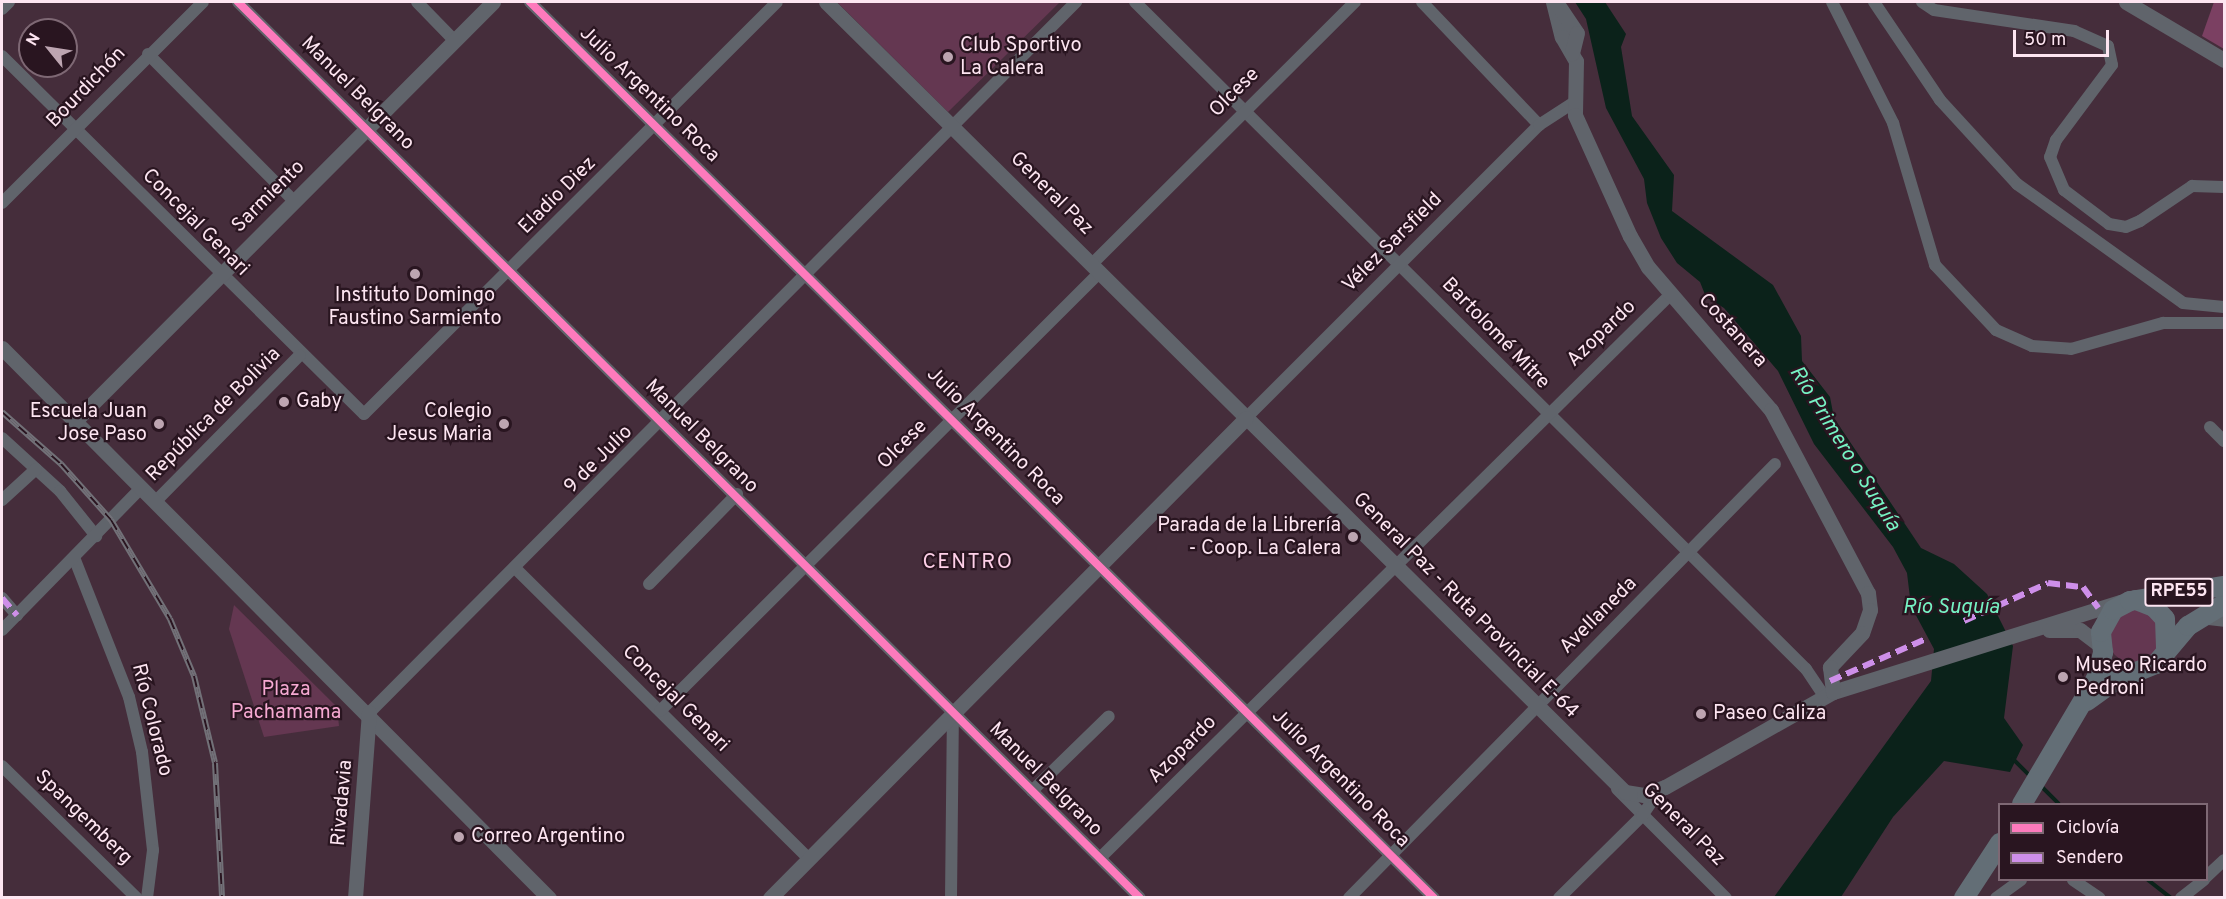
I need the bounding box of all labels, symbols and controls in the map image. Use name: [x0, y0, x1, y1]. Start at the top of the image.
north arrow: [18, 18, 78, 78]
scale bar: [2016, 18, 2112, 56]
street label: Julio Argentino Roca: [574, 22, 724, 168]
text: 50 m: [2024, 29, 2066, 52]
text: N: [23, 30, 46, 50]
street label: Manuel Belgrano: [295, 32, 419, 156]
place label: Club Sportivo La Calera: [960, 34, 1082, 81]
street label: Bourdichón: [42, 42, 132, 134]
marker: Club Sportivo La Calera: [941, 50, 955, 64]
street label: Olcese: [1205, 63, 1265, 123]
street label: General Paz: [1004, 147, 1098, 241]
street label: Eladio Diez: [514, 152, 602, 240]
street label: Sarmiento: [228, 156, 310, 238]
street label: Concejal Genari: [136, 164, 254, 282]
street label: Vélez Sarsfield: [1338, 188, 1448, 298]
marker: Instituto Domingo Faustino Sarmiento: [408, 267, 422, 281]
street label: Bartolomé Mitre: [1436, 273, 1554, 395]
place label: Instituto Domingo Faustino Sarmiento: [328, 284, 502, 331]
street label: Costanera: [1692, 289, 1772, 373]
street label: Azopardo: [1563, 295, 1641, 373]
street label: República de Bolivia: [142, 343, 286, 487]
water label: Río Primero o Suquía: [1783, 362, 1905, 536]
street label: Julio Argentino Roca: [921, 363, 1069, 511]
street label: Manuel Belgrano: [639, 375, 763, 499]
place label: Gaby: [296, 390, 342, 414]
marker: Gaby: [277, 395, 291, 409]
place label: Escuela Juan Jose Paso: [30, 400, 147, 447]
place label: Colegio Jesus Maria: [386, 400, 492, 447]
street label: Olcese: [873, 415, 933, 475]
marker: Escuela Juan Jose Paso: [152, 417, 166, 431]
marker: Colegio Jesus Maria: [497, 417, 511, 431]
street label: 9 de Julio: [560, 421, 638, 499]
street label: General Paz - Ruta Provincial E-64: [1347, 488, 1583, 724]
place label: Parada de la Librería - Coop. La Calera: [1157, 514, 1341, 561]
marker: Parada de la Librería - Coop. La Calera: [1346, 530, 1360, 544]
district label: CENTRO: [922, 550, 1014, 576]
street label: Avellaneda: [1555, 572, 1643, 660]
road number: RPE55: [2143, 577, 2215, 607]
water label: Río Suquía: [1903, 595, 1999, 621]
street label: Concejal Genari: [616, 640, 734, 758]
place label: Museo Ricardo Pedroni: [2075, 654, 2207, 701]
street label: Río Colorado: [125, 661, 177, 779]
marker: Museo Ricardo Pedroni: [2056, 670, 2070, 684]
park label: Plaza Pachamama: [231, 678, 341, 725]
place label: Paseo Caliza: [1713, 702, 1826, 726]
street label: Julio Argentino Roca: [1266, 705, 1414, 853]
marker: Paseo Caliza: [1694, 707, 1708, 721]
street label: Azopardo: [1144, 711, 1222, 789]
street label: Manuel Belgrano: [983, 718, 1107, 842]
street label: Rivadavia: [327, 759, 359, 847]
street label: Spangemberg: [29, 766, 137, 870]
street label: General Paz: [1636, 778, 1730, 872]
legend: [1998, 803, 2208, 881]
text: Ciclovía: [2056, 817, 2119, 840]
place label: Correo Argentino: [471, 825, 626, 849]
marker: Correo Argentino: [452, 830, 466, 844]
text: Sendero: [2056, 847, 2123, 870]

